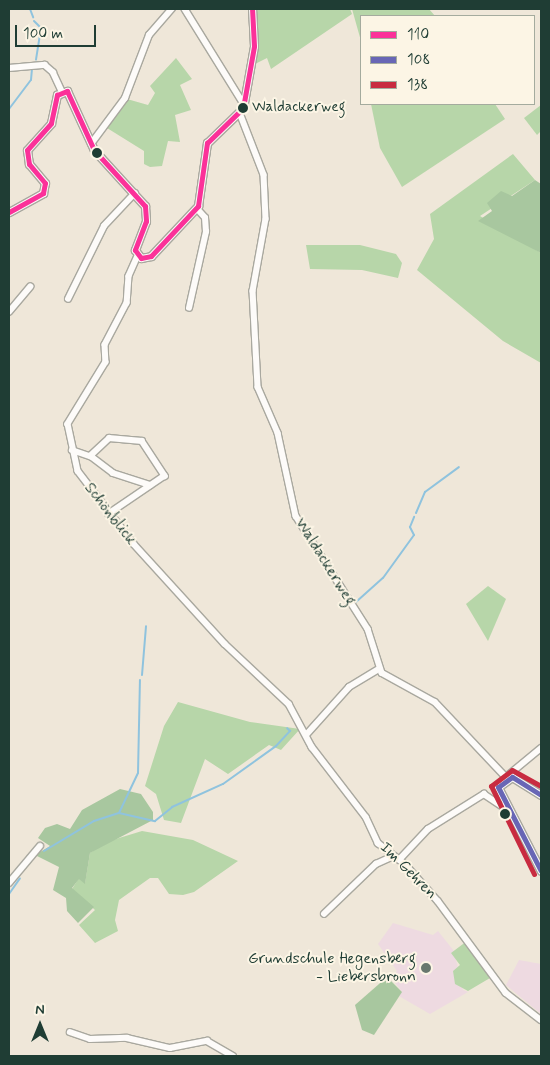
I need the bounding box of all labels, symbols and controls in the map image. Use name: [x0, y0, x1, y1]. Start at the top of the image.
scale bar: [18, 15, 99, 47]
legend: [360, 15, 535, 105]
text: 100 m: [23, 24, 63, 44]
text: 110: [407, 25, 429, 45]
text: 108: [407, 50, 430, 70]
text: 138: [407, 75, 428, 95]
place label: Waldackerweg: [252, 99, 346, 117]
marker: Waldackerweg: [238, 103, 248, 113]
unlabelled marker: [92, 148, 102, 158]
street label: Schönblick: [80, 479, 140, 549]
street label: Waldackerweg: [290, 515, 360, 609]
unlabelled marker: [500, 809, 510, 819]
street label: Im Gehren: [375, 838, 441, 904]
place label: Grundschule Hegensberg - Liebersbronn: [243, 949, 416, 987]
marker: Grundschule Hegensberg - Liebersbronn: [420, 962, 432, 974]
north arrow: [15, 1000, 65, 1050]
text: N: [35, 1001, 45, 1019]

